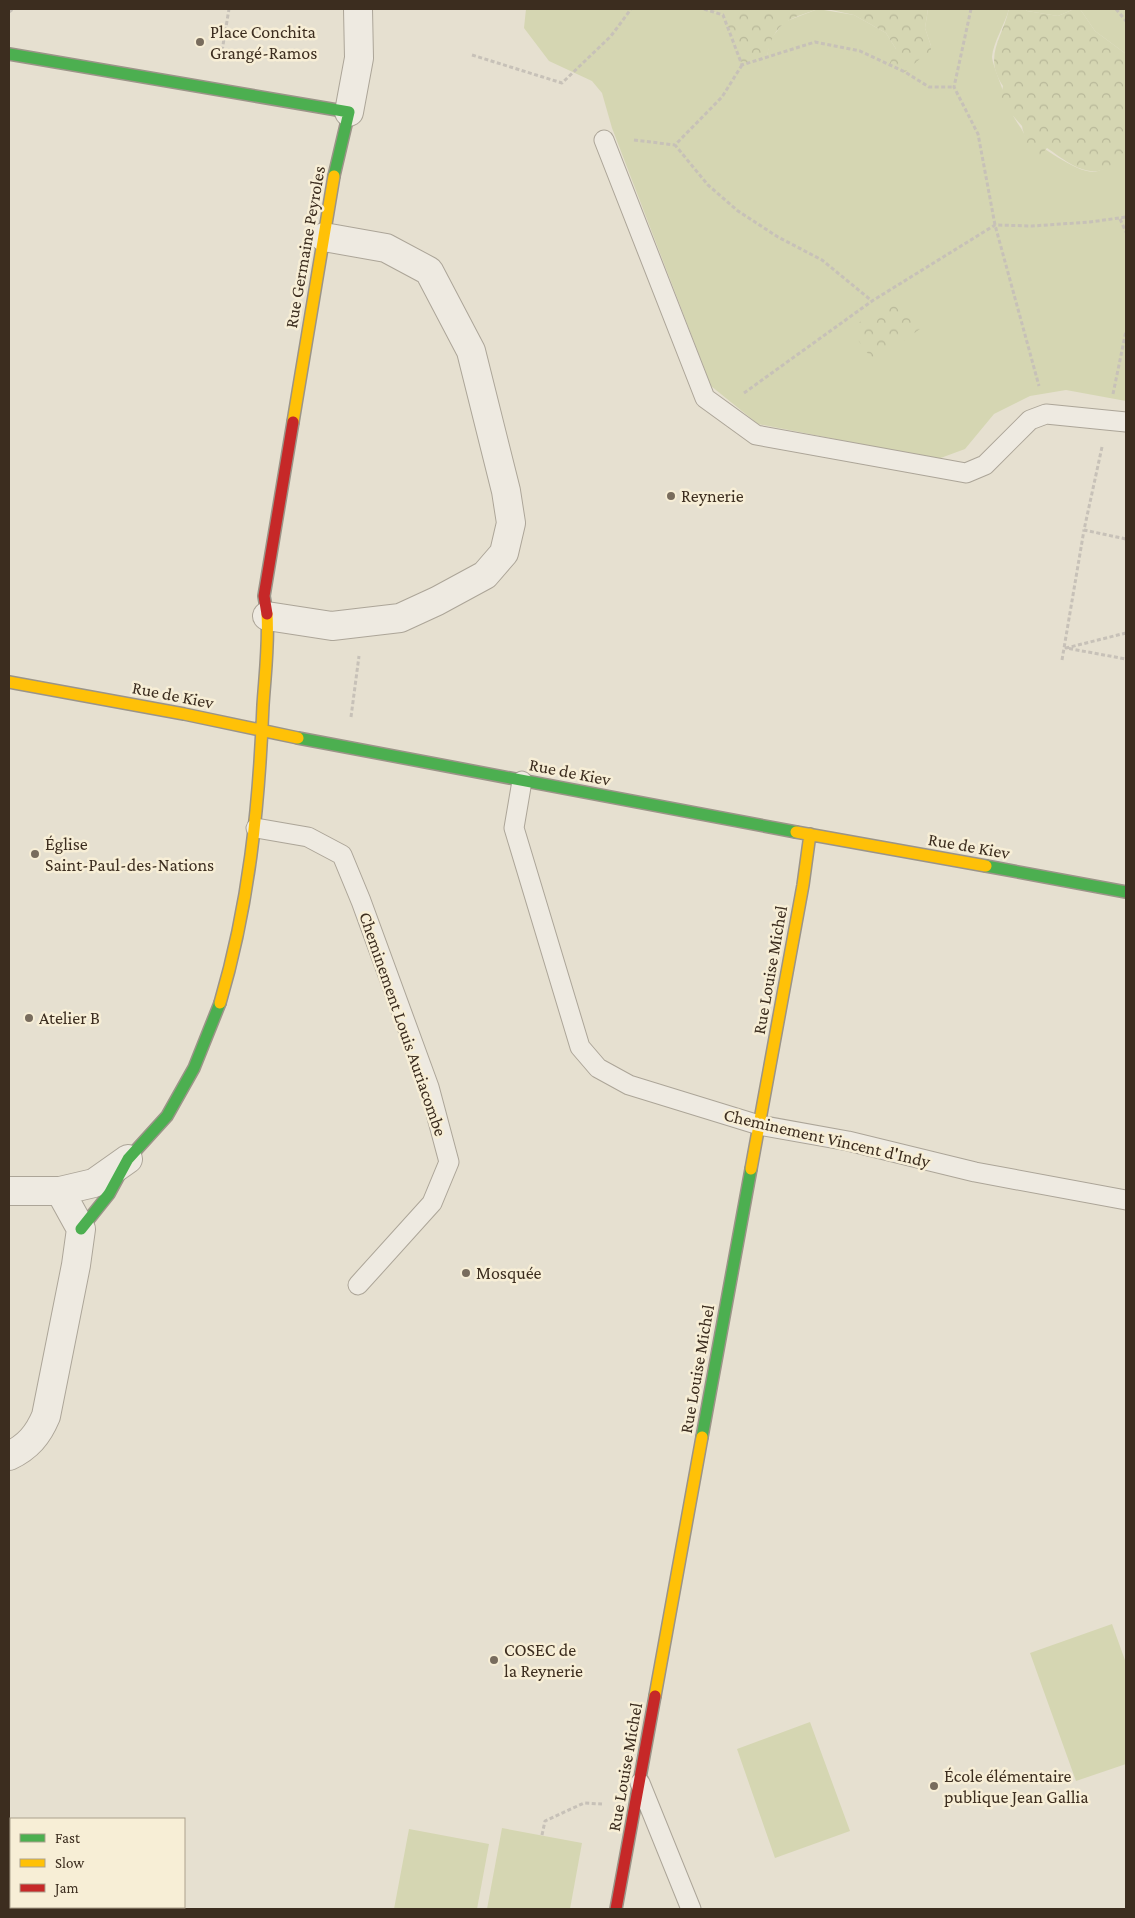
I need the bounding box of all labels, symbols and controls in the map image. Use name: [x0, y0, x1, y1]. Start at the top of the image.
place label: Place Conchita Grangé-Ramos: [210, 22, 317, 63]
marker: Place Conchita Grangé-Ramos: [194, 36, 206, 48]
street label: Rue Germaine Peyroles: [281, 164, 329, 330]
place label: Reynerie: [681, 486, 744, 506]
marker: Reynerie: [665, 490, 677, 502]
street label: Rue de Kiev: [131, 677, 216, 713]
street label: Rue de Kiev: [528, 754, 613, 790]
street label: Rue de Kiev: [927, 829, 1012, 863]
place label: Église Saint-Paul-des-Nations: [45, 834, 214, 875]
marker: Église Saint-Paul-des-Nations: [29, 848, 41, 860]
street label: Rue Louise Michel: [749, 904, 791, 1036]
street label: Cheminement Louis Auriacombe: [355, 909, 451, 1139]
place label: Atelier B: [39, 1008, 100, 1028]
marker: Atelier B: [23, 1012, 35, 1024]
street label: Cheminement Vincent d'Indy: [722, 1104, 933, 1172]
place label: Mosquée: [476, 1263, 542, 1283]
marker: Mosquée: [460, 1267, 472, 1279]
street label: Rue Louise Michel: [676, 1303, 718, 1435]
place label: COSEC de la Reynerie: [504, 1640, 583, 1681]
marker: COSEC de la Reynerie: [488, 1654, 500, 1666]
street label: Rue Louise Michel: [604, 1701, 646, 1833]
place label: École élémentaire publique Jean Gallia: [944, 1766, 1089, 1807]
marker: École élémentaire publique Jean Gallia: [928, 1780, 940, 1792]
legend: [10, 1818, 185, 1908]
text: Fast: [55, 1830, 81, 1846]
text: Slow: [55, 1855, 85, 1871]
text: Jam: [53, 1880, 78, 1897]

